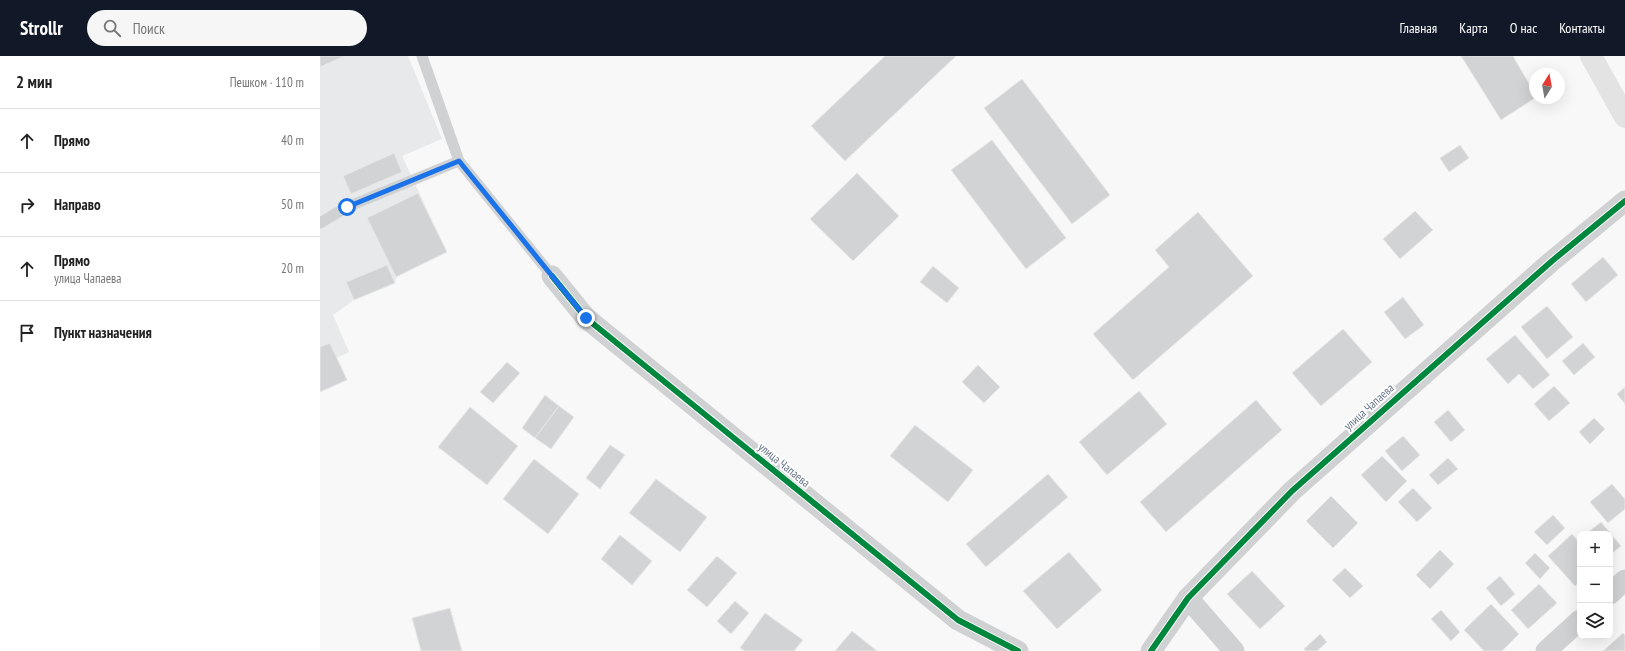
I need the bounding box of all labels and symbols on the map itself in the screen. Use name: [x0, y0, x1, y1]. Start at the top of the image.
north arrow: [1529, 68, 1565, 104]
route start: [338, 198, 356, 216]
route end: [577, 309, 595, 327]
street label: улица Чапаева: [1340, 380, 1397, 433]
street label: улица Чапаева: [755, 439, 813, 490]

